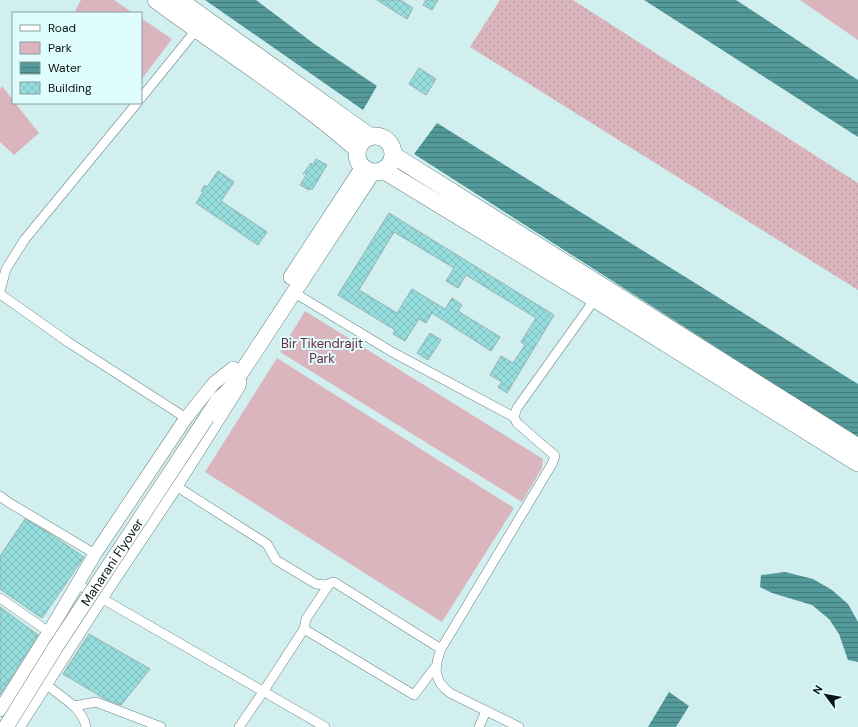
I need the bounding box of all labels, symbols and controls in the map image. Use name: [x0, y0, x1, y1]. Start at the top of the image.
legend: [12, 12, 142, 104]
text: Road: [48, 20, 76, 36]
text: Park: [48, 40, 72, 56]
text: Water: [48, 60, 82, 76]
text: Building: [48, 80, 92, 96]
park label: Bir Tikendrajit Park: [281, 335, 363, 367]
street label: Maharani Flyover: [77, 515, 147, 609]
north arrow: [806, 675, 846, 715]
text: N: [809, 683, 826, 697]

